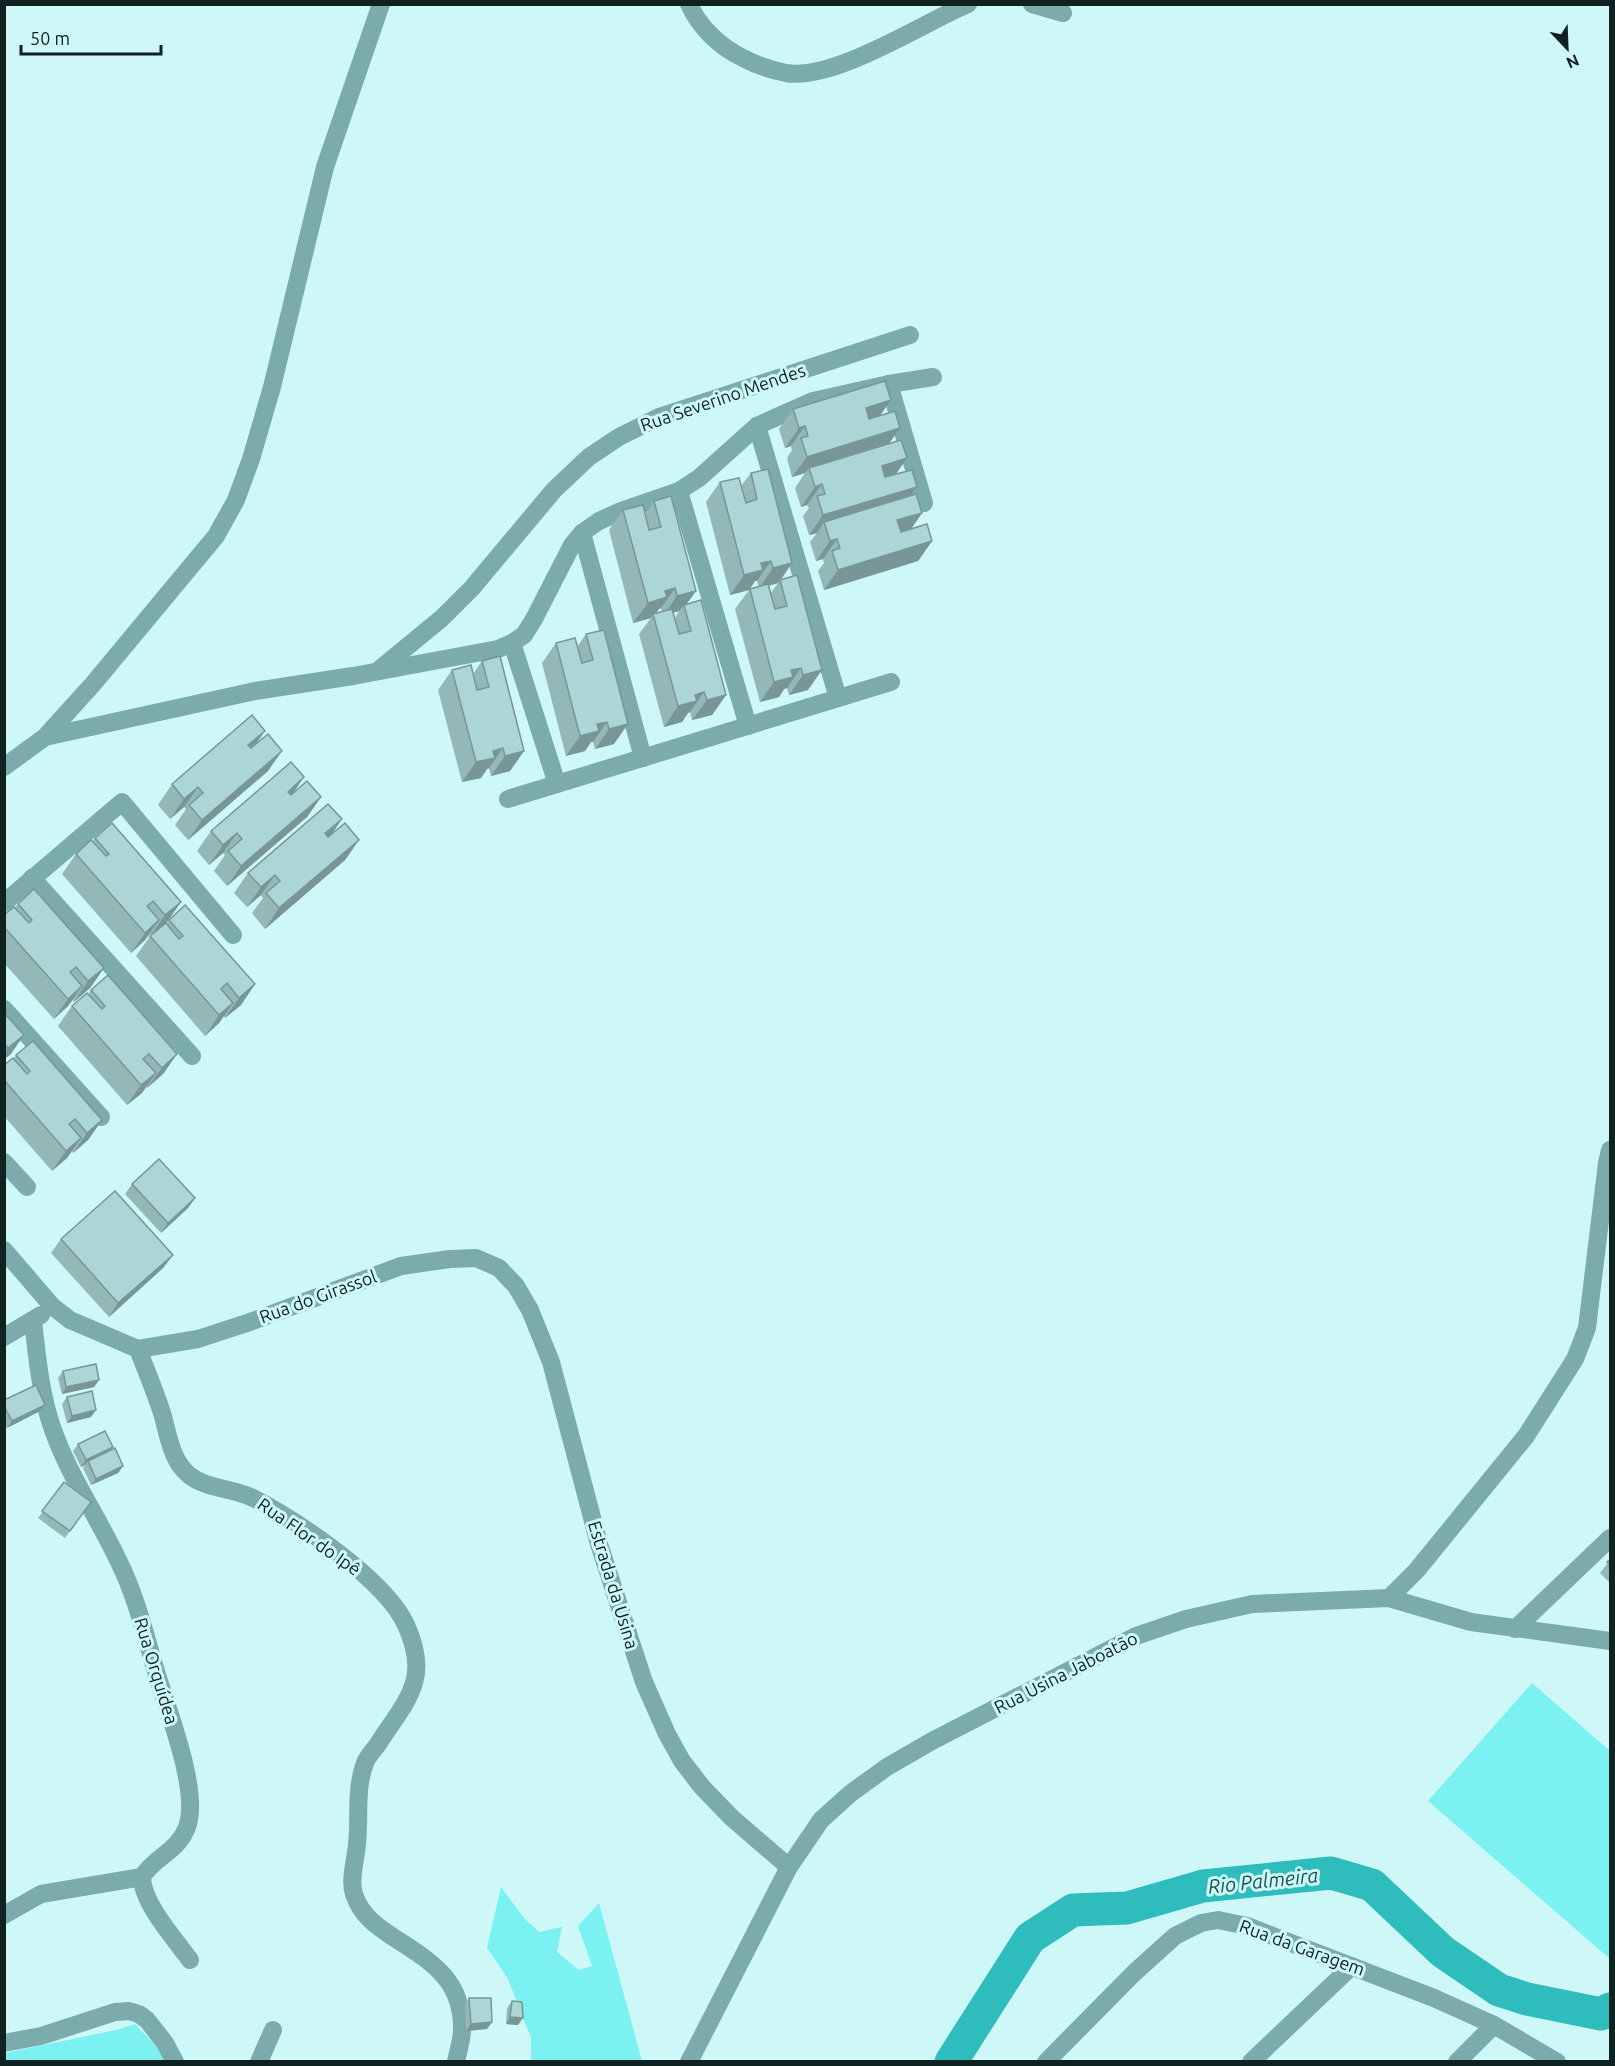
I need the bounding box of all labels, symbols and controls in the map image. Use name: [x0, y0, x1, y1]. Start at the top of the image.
scale bar: [21, 18, 160, 56]
north arrow: [1537, 18, 1597, 78]
text: 50 m: [30, 28, 70, 48]
text: N: [1564, 51, 1582, 72]
street label: Rua Severino Mendes: [638, 359, 808, 435]
street label: Rua do Girassol: [256, 1265, 379, 1327]
street label: Rua Flor do Ipê: [254, 1493, 365, 1579]
street label: Estrada da Usina: [585, 1518, 643, 1651]
street label: Rua Orquídea: [131, 1615, 183, 1726]
street label: Rua Usina Jaboatão: [991, 1627, 1141, 1717]
water label: Rio Palmeira: [1207, 1863, 1319, 1898]
street label: Rua da Garagem: [1237, 1915, 1368, 1979]

